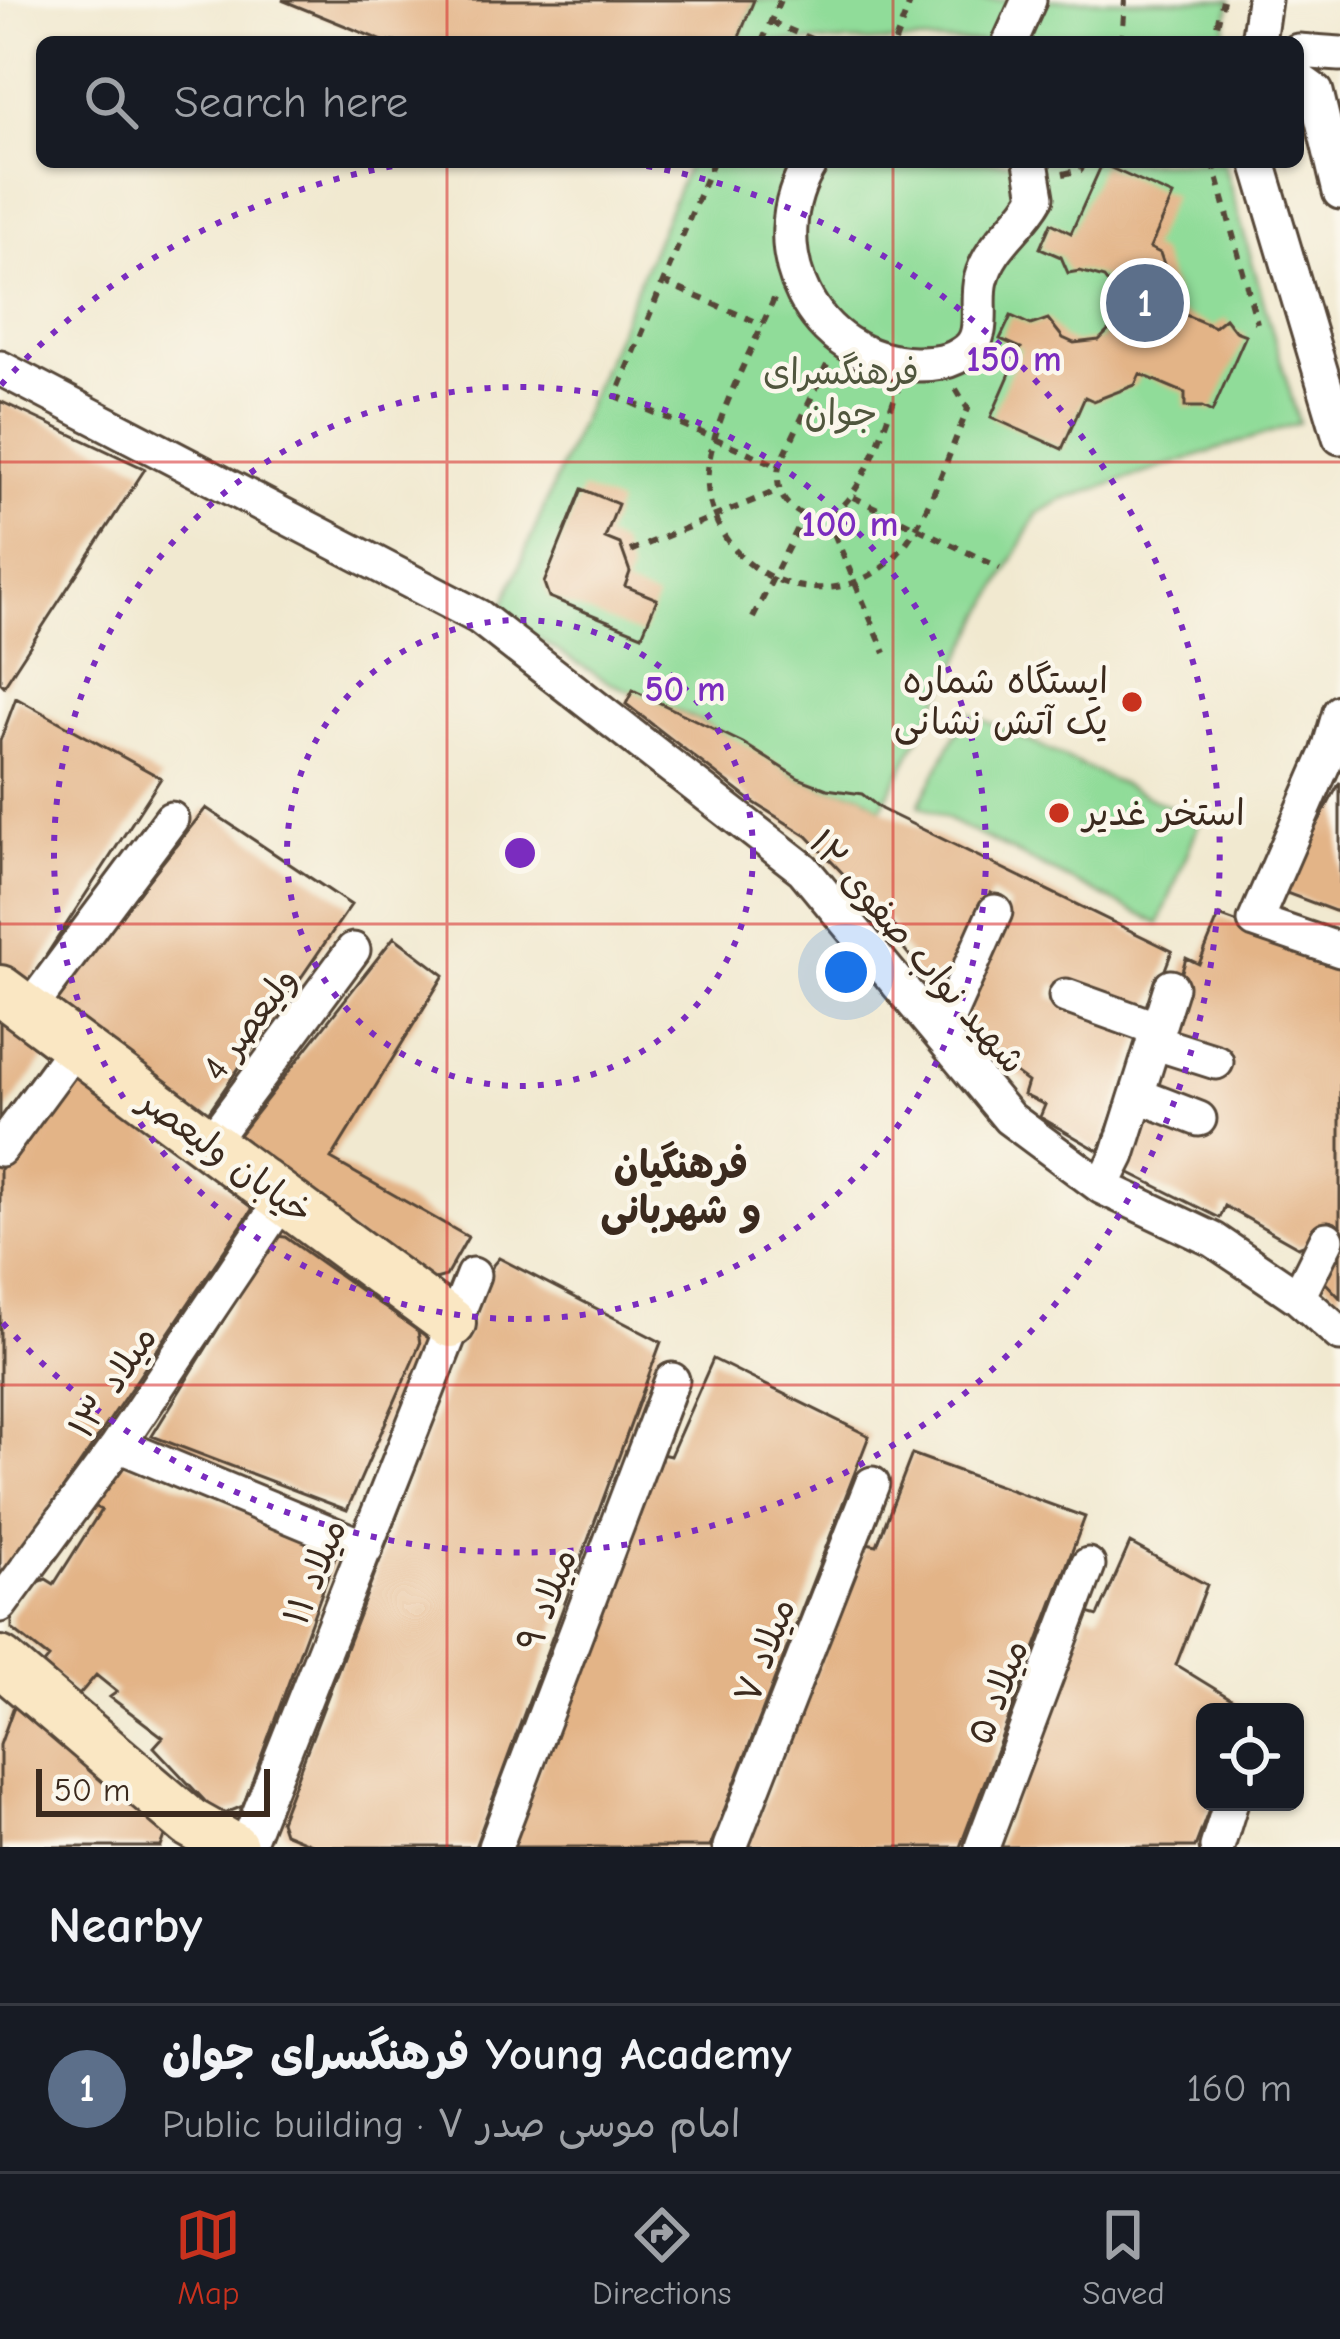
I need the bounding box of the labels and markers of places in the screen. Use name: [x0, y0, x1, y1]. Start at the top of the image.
pin: 1: [1106, 258, 1184, 348]
place label: ایستگاه شماره یک آتش نشانی: [894, 660, 1108, 745]
marker: ایستگاه شماره یک آتش نشانی: [1119, 689, 1145, 715]
place label: استخر غدیر: [1080, 793, 1245, 834]
marker: استخر غدیر: [1046, 800, 1072, 826]
centre of rings: [499, 832, 541, 874]

